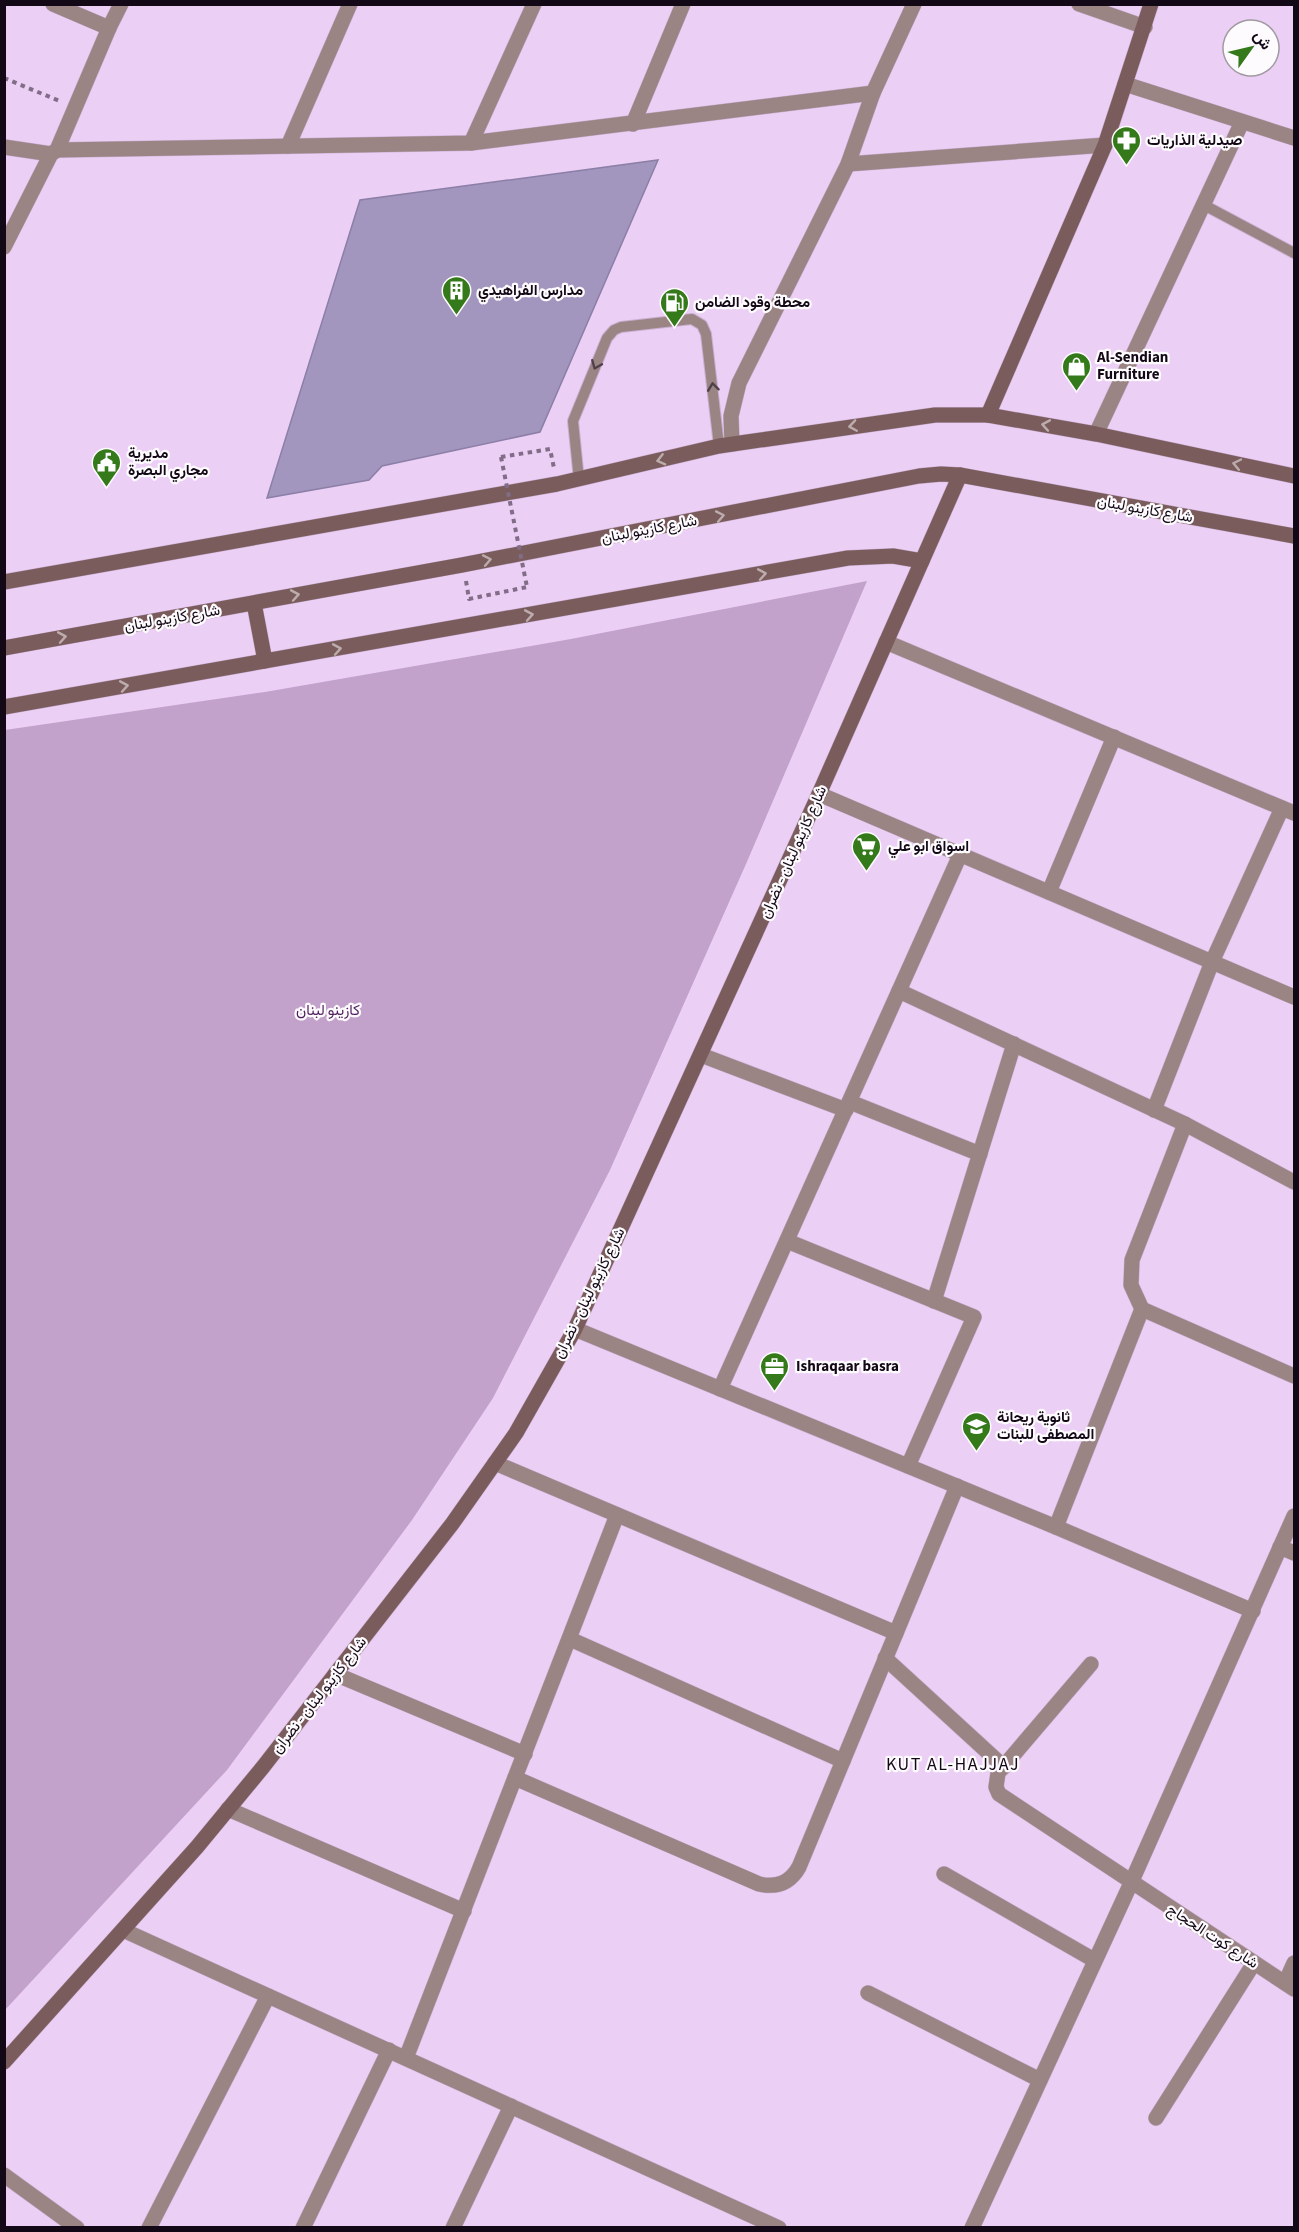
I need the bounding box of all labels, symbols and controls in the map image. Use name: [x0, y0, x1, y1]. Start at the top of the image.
north arrow: [1221, 18, 1281, 78]
text: ش: [1248, 26, 1277, 54]
pharmacy icon: صيدلية الذاريات: [1110, 124, 1142, 166]
place label: صيدلية الذاريات: [1147, 130, 1243, 151]
building icon: مدارس الفراهيدي: [441, 274, 473, 316]
place label: مدارس الفراهيدي: [478, 280, 583, 303]
fuel station icon: محطة وقود الضامن: [658, 286, 690, 328]
place label: محطة وقود الضامن: [695, 292, 810, 313]
place label: Al-Sendian Furniture: [1096, 347, 1168, 385]
shop icon: Al-Sendian Furniture: [1060, 350, 1092, 392]
one-way arrow: [591, 359, 603, 370]
one-way arrow: [707, 383, 720, 392]
one-way arrow: [848, 419, 857, 431]
one-way arrow: [1041, 419, 1051, 432]
place label: مديرية مجاري البصرة: [128, 443, 208, 483]
public building icon: مديرية مجاري البصرة: [91, 446, 123, 488]
one-way arrow: [656, 452, 666, 465]
one-way arrow: [1233, 458, 1243, 471]
street label: شارع كازينو لبنان: [1095, 491, 1195, 528]
street label: شارع كازينو لبنان: [600, 510, 699, 549]
one-way arrow: [715, 510, 725, 523]
one-way arrow: [482, 554, 492, 567]
one-way arrow: [757, 568, 767, 581]
one-way arrow: [291, 590, 300, 602]
street label: شارع كازينو لبنان: [123, 600, 222, 637]
one-way arrow: [524, 609, 534, 622]
one-way arrow: [57, 631, 67, 644]
one-way arrow: [332, 643, 342, 656]
one-way arrow: [119, 680, 129, 693]
street label: شارع كازينو لبنان - نضران: [755, 782, 832, 922]
supermarket icon: اسواق ابو علي: [851, 830, 883, 872]
place label: اسواق ابو علي: [888, 836, 969, 859]
park label: كازينو لبنان: [296, 1000, 360, 1021]
street label: شارع كازينو لبنان - نضران: [549, 1224, 630, 1362]
office icon: Ishraqaar basra: [759, 1350, 791, 1392]
place label: Ishraqaar basra: [796, 1356, 899, 1377]
place label: ثانوية ريحانة المصطفى للبنات: [997, 1407, 1094, 1445]
school or university icon: ثانوية ريحانة المصطفى للبنات: [960, 1410, 992, 1452]
street label: شارع كازينو لبنان - نضران: [267, 1632, 372, 1758]
district label: KUT AL-HAJJAJ: [886, 1752, 1020, 1777]
street label: شارع كوت الحجاج: [1163, 1899, 1263, 1974]

